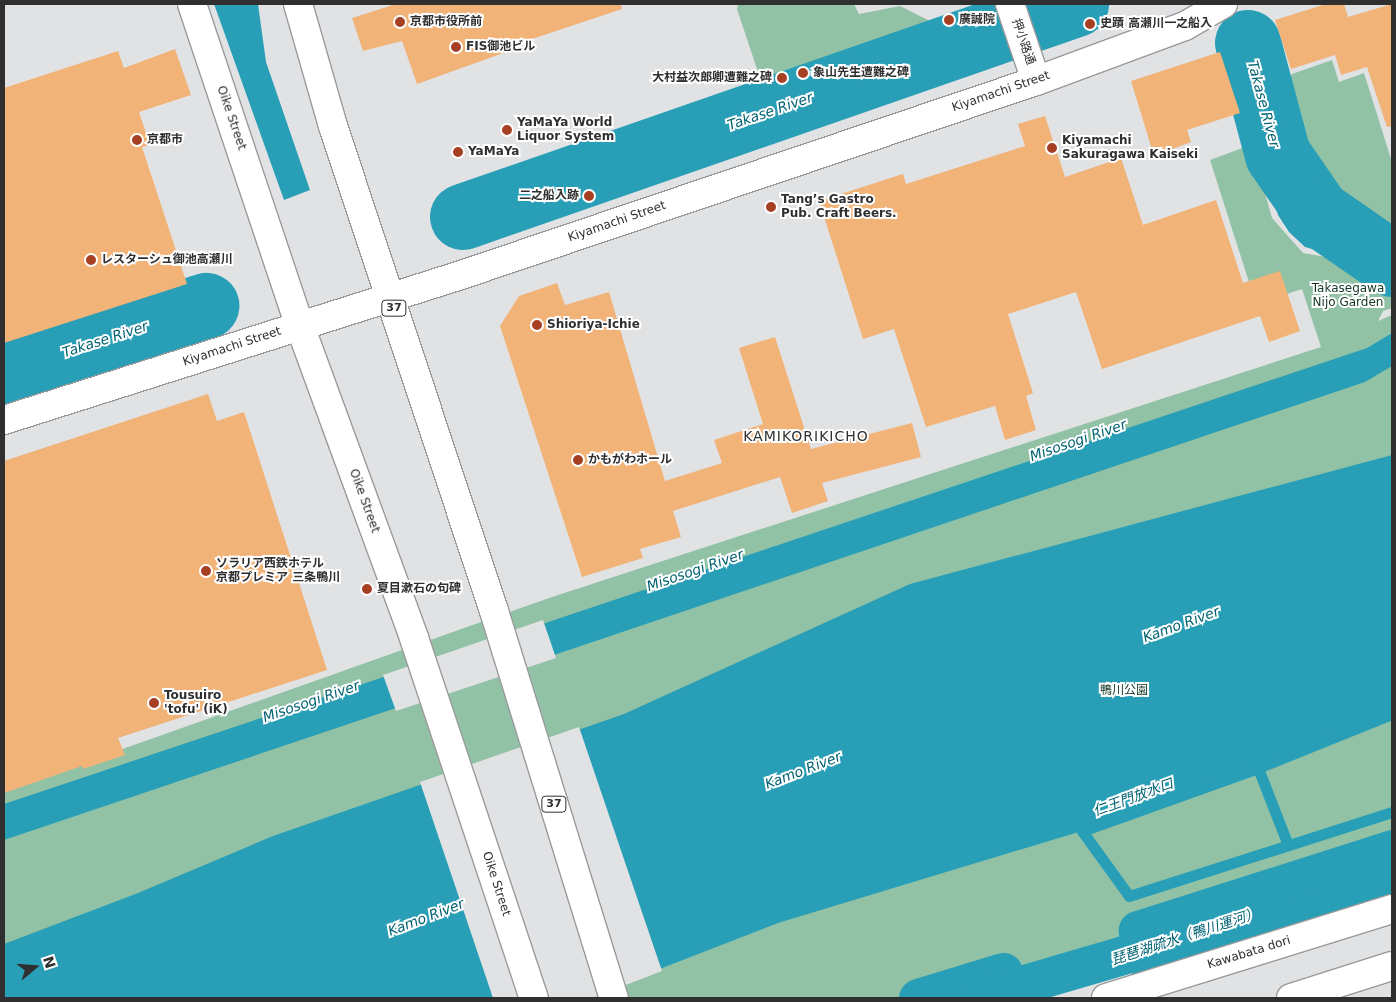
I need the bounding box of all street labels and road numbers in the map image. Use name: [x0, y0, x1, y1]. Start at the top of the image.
street label: 押小路通: [1008, 17, 1038, 67]
street label: Kiyamachi Street: [950, 69, 1052, 115]
street label: Oike Street: [213, 84, 249, 152]
street label: Kiyamachi Street: [566, 199, 668, 245]
road number: 37: [380, 300, 408, 316]
street label: Kiyamachi Street: [181, 324, 283, 370]
street label: Oike Street: [346, 467, 382, 535]
road number: 37: [540, 796, 568, 812]
street label: Oike Street: [479, 850, 513, 918]
street label: Kawabata dori: [1206, 934, 1292, 972]

